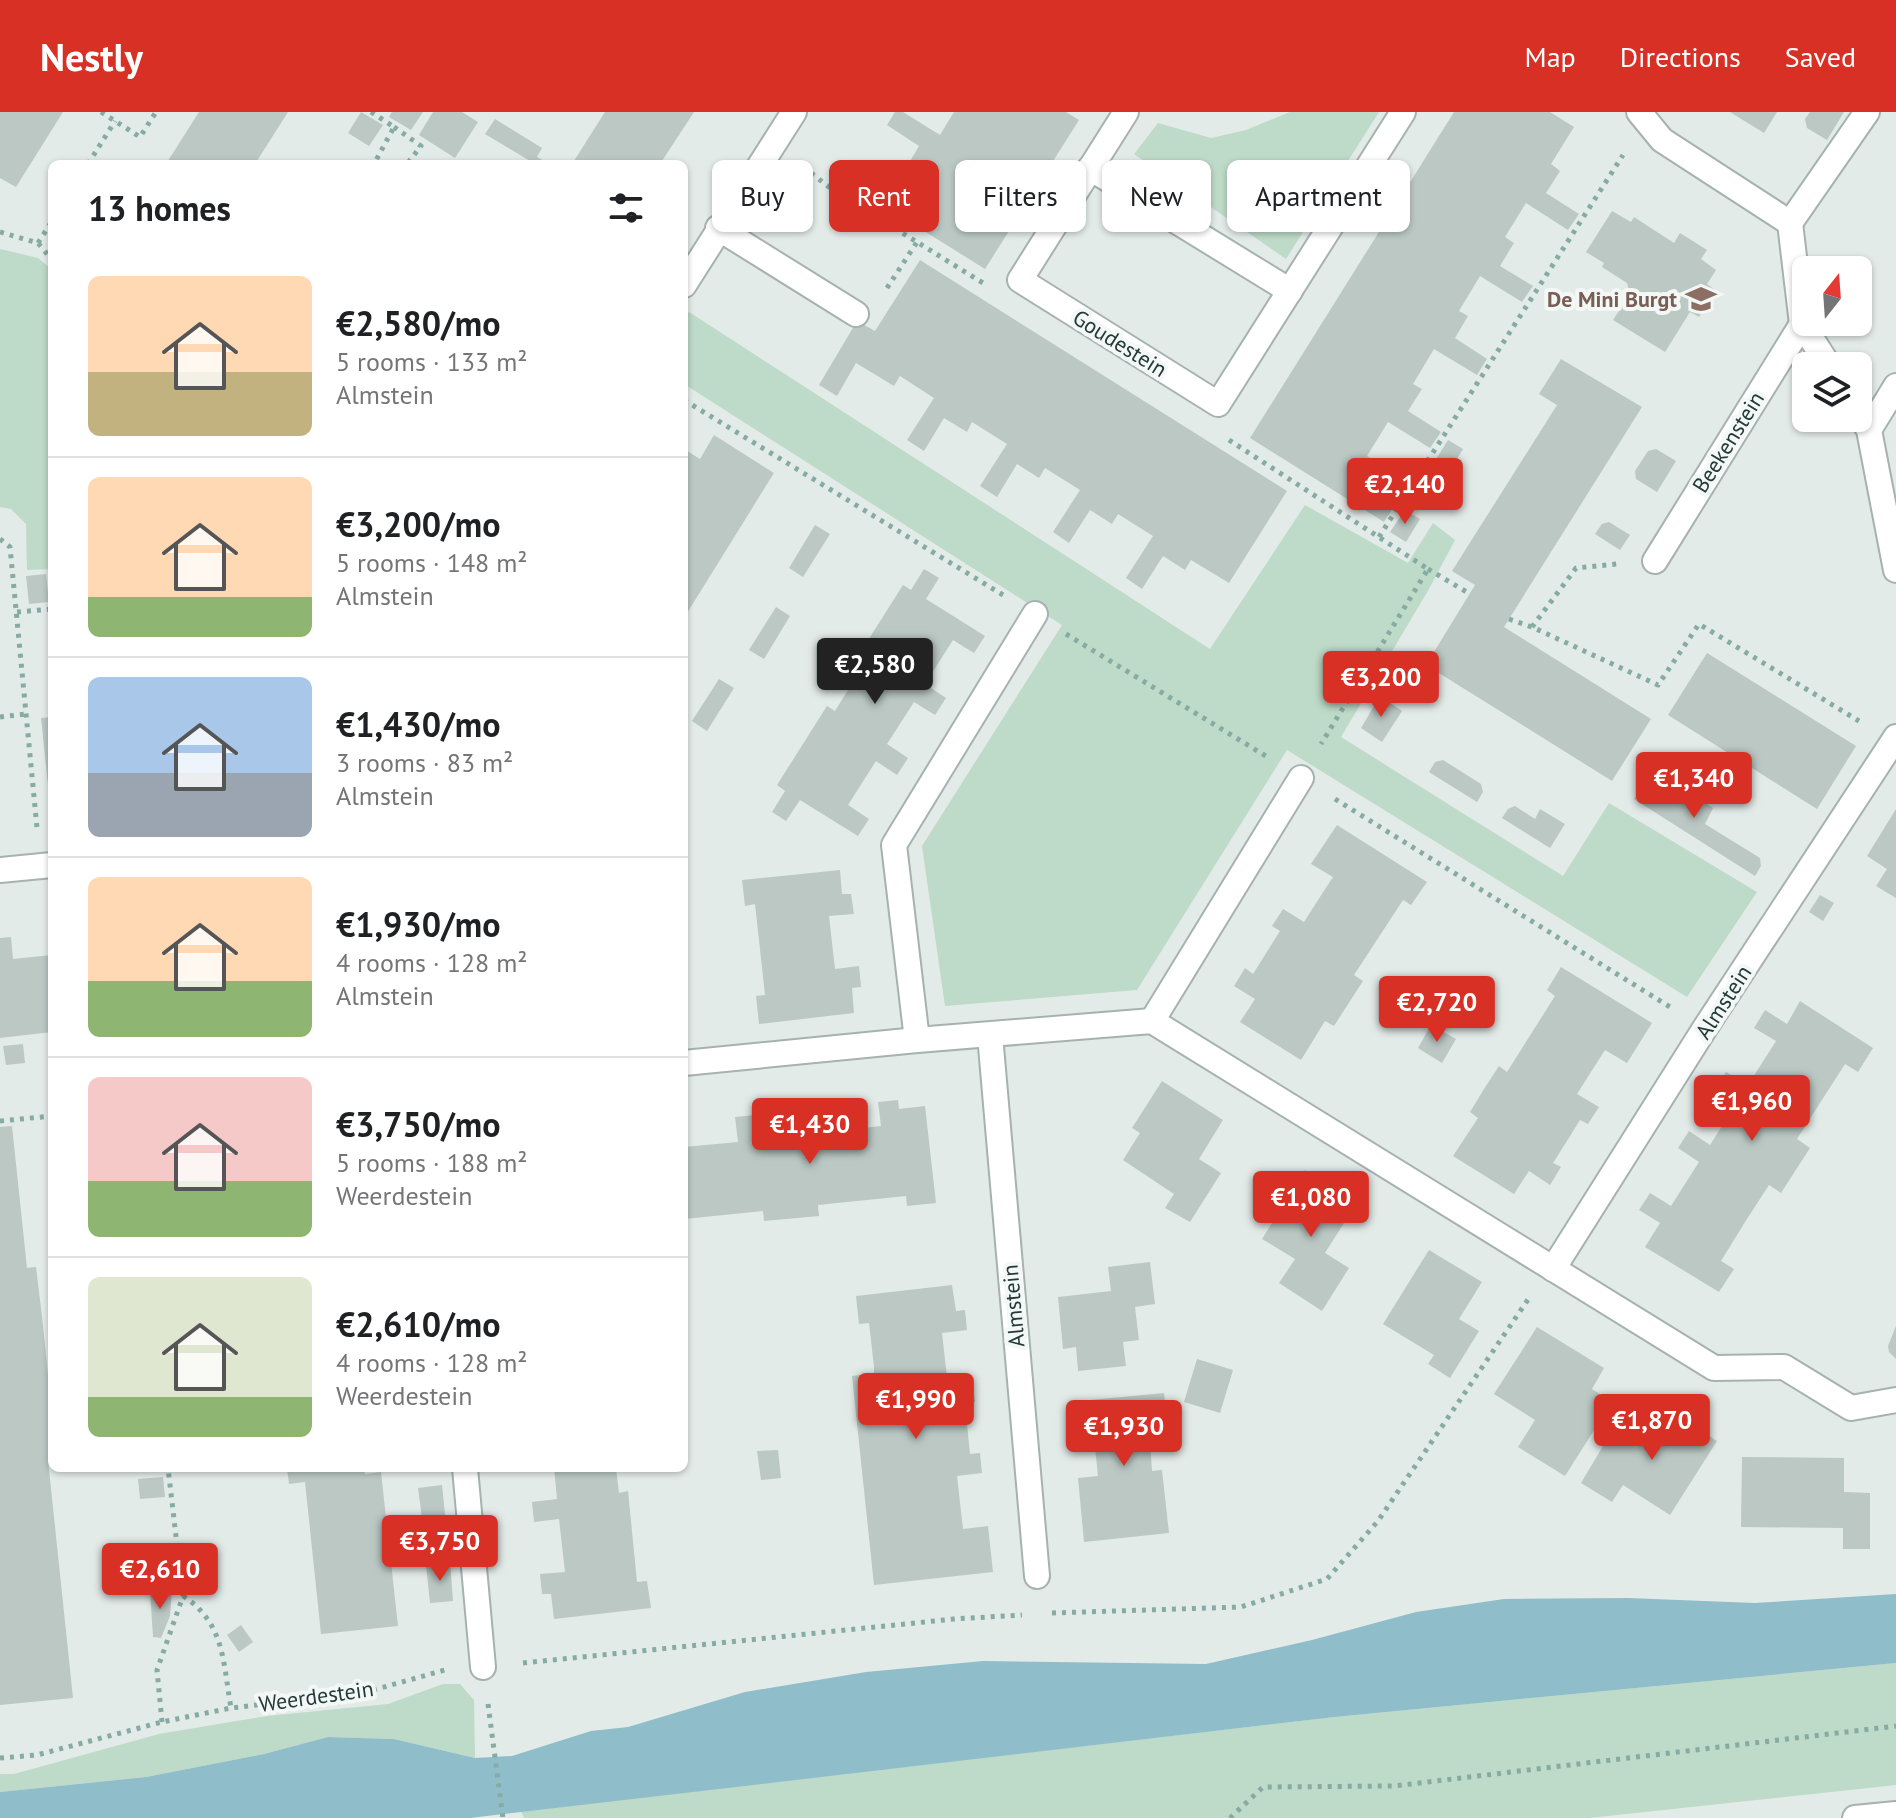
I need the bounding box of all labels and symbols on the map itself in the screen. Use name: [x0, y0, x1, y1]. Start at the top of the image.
north arrow: [1792, 256, 1872, 336]
school or university icon: De Mini Burgt: [1684, 282, 1718, 316]
place label: De Mini Burgt: [1547, 285, 1677, 313]
street label: Goudestein: [1068, 303, 1172, 383]
street label: Beekenstein: [1686, 386, 1770, 498]
pin: €2,140: [1340, 458, 1470, 526]
pin: €2,580: [810, 638, 940, 706]
pin: €3,200: [1316, 651, 1446, 719]
pin: €1,340: [1629, 752, 1759, 820]
street label: Almstein: [1689, 960, 1757, 1044]
pin: €2,720: [1372, 976, 1502, 1044]
pin: €1,960: [1687, 1075, 1817, 1143]
pin: €1,430: [745, 1098, 875, 1166]
pin: €1,080: [1246, 1171, 1376, 1239]
street label: Almstein: [995, 1264, 1031, 1348]
pin: €1,990: [851, 1373, 981, 1441]
pin: €1,870: [1587, 1394, 1717, 1462]
pin: €1,930: [1059, 1400, 1189, 1468]
pin: €3,750: [375, 1515, 505, 1583]
pin: €2,610: [95, 1543, 225, 1611]
street label: Weerdestein: [257, 1674, 375, 1718]

